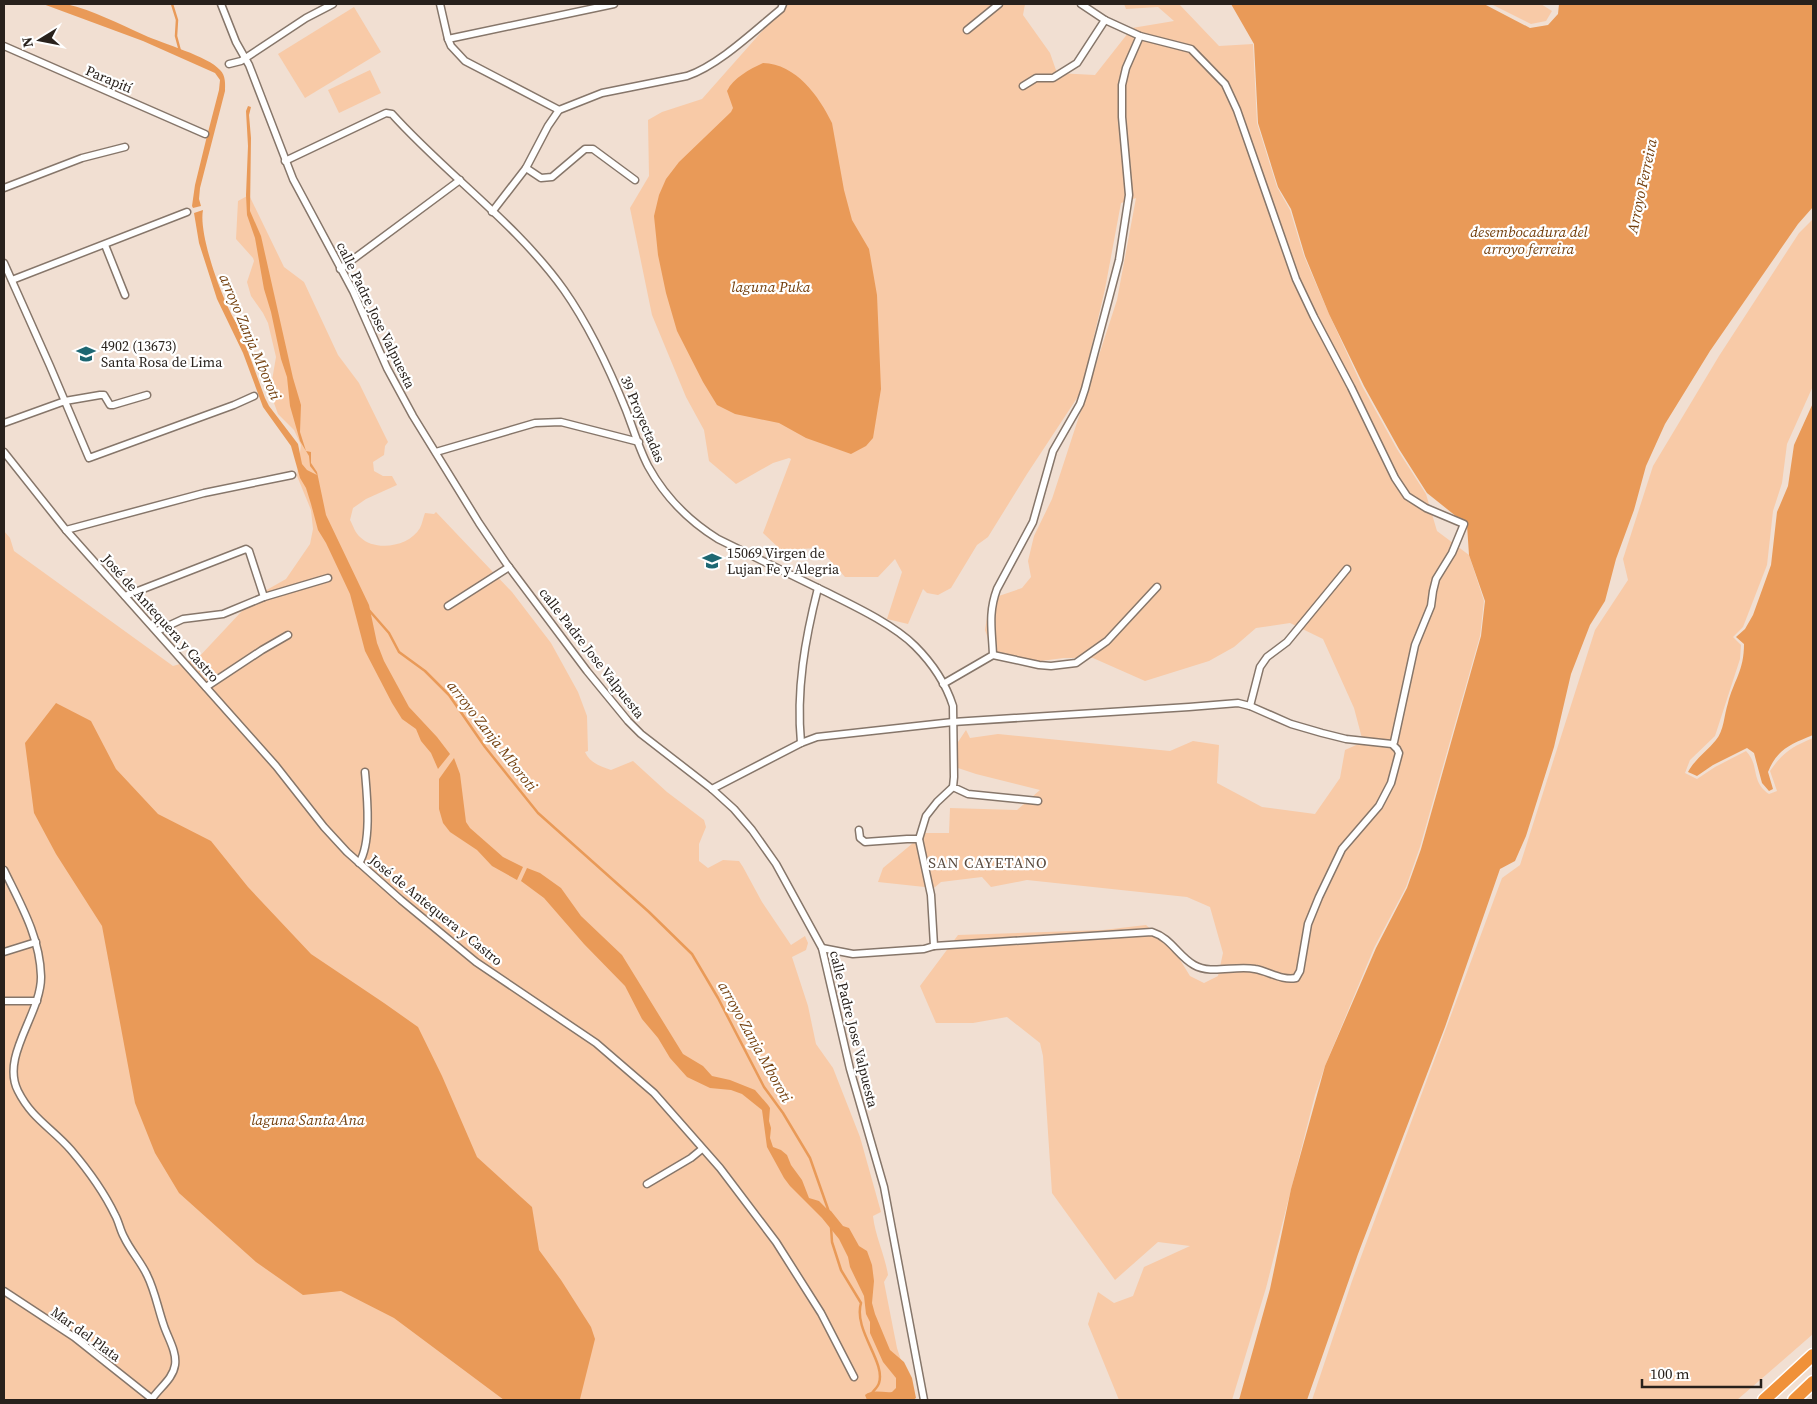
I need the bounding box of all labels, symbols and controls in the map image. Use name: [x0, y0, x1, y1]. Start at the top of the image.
north arrow: [15, 15, 65, 65]
text: N: [16, 35, 38, 49]
street label: Parapití: [83, 60, 135, 98]
water label: Arroyo Ferreira: [1621, 137, 1662, 236]
water label: desembocadura del arroyo ferreira: [1470, 221, 1589, 259]
street label: calle Padre Jose Valpuesta: [332, 238, 421, 393]
water label: arroyo Zanja Mboroti: [214, 270, 287, 404]
water label: laguna Puka: [731, 276, 811, 297]
place label: 4902 (13673) Santa Rosa de Lima: [101, 336, 223, 372]
school or university icon: 4902 (13673) Santa Rosa de Lima: [75, 343, 97, 365]
street label: 39 Proyectadas: [616, 373, 670, 465]
place label: 15069 Virgen de Lujan Fe y Alegria: [727, 543, 840, 579]
street label: José de Antequera y Castro: [97, 549, 224, 687]
school or university icon: 15069 Virgen de Lujan Fe y Alegria: [701, 550, 723, 572]
street label: calle Padre Jose Valpuesta: [535, 583, 650, 723]
water label: arroyo Zanja Mboroti: [442, 676, 543, 796]
street label: José de Antequera y Castro: [364, 849, 507, 970]
district label: SAN CAYETANO: [928, 852, 1048, 873]
street label: calle Padre Jose Valpuesta: [825, 948, 883, 1110]
water label: arroyo Zanja Mboroti: [713, 978, 798, 1106]
water label: laguna Santa Ana: [251, 1109, 365, 1130]
street label: Mar del Plata: [47, 1302, 126, 1367]
scale bar: [1642, 1356, 1761, 1388]
text: 100 m: [1650, 1363, 1690, 1384]

